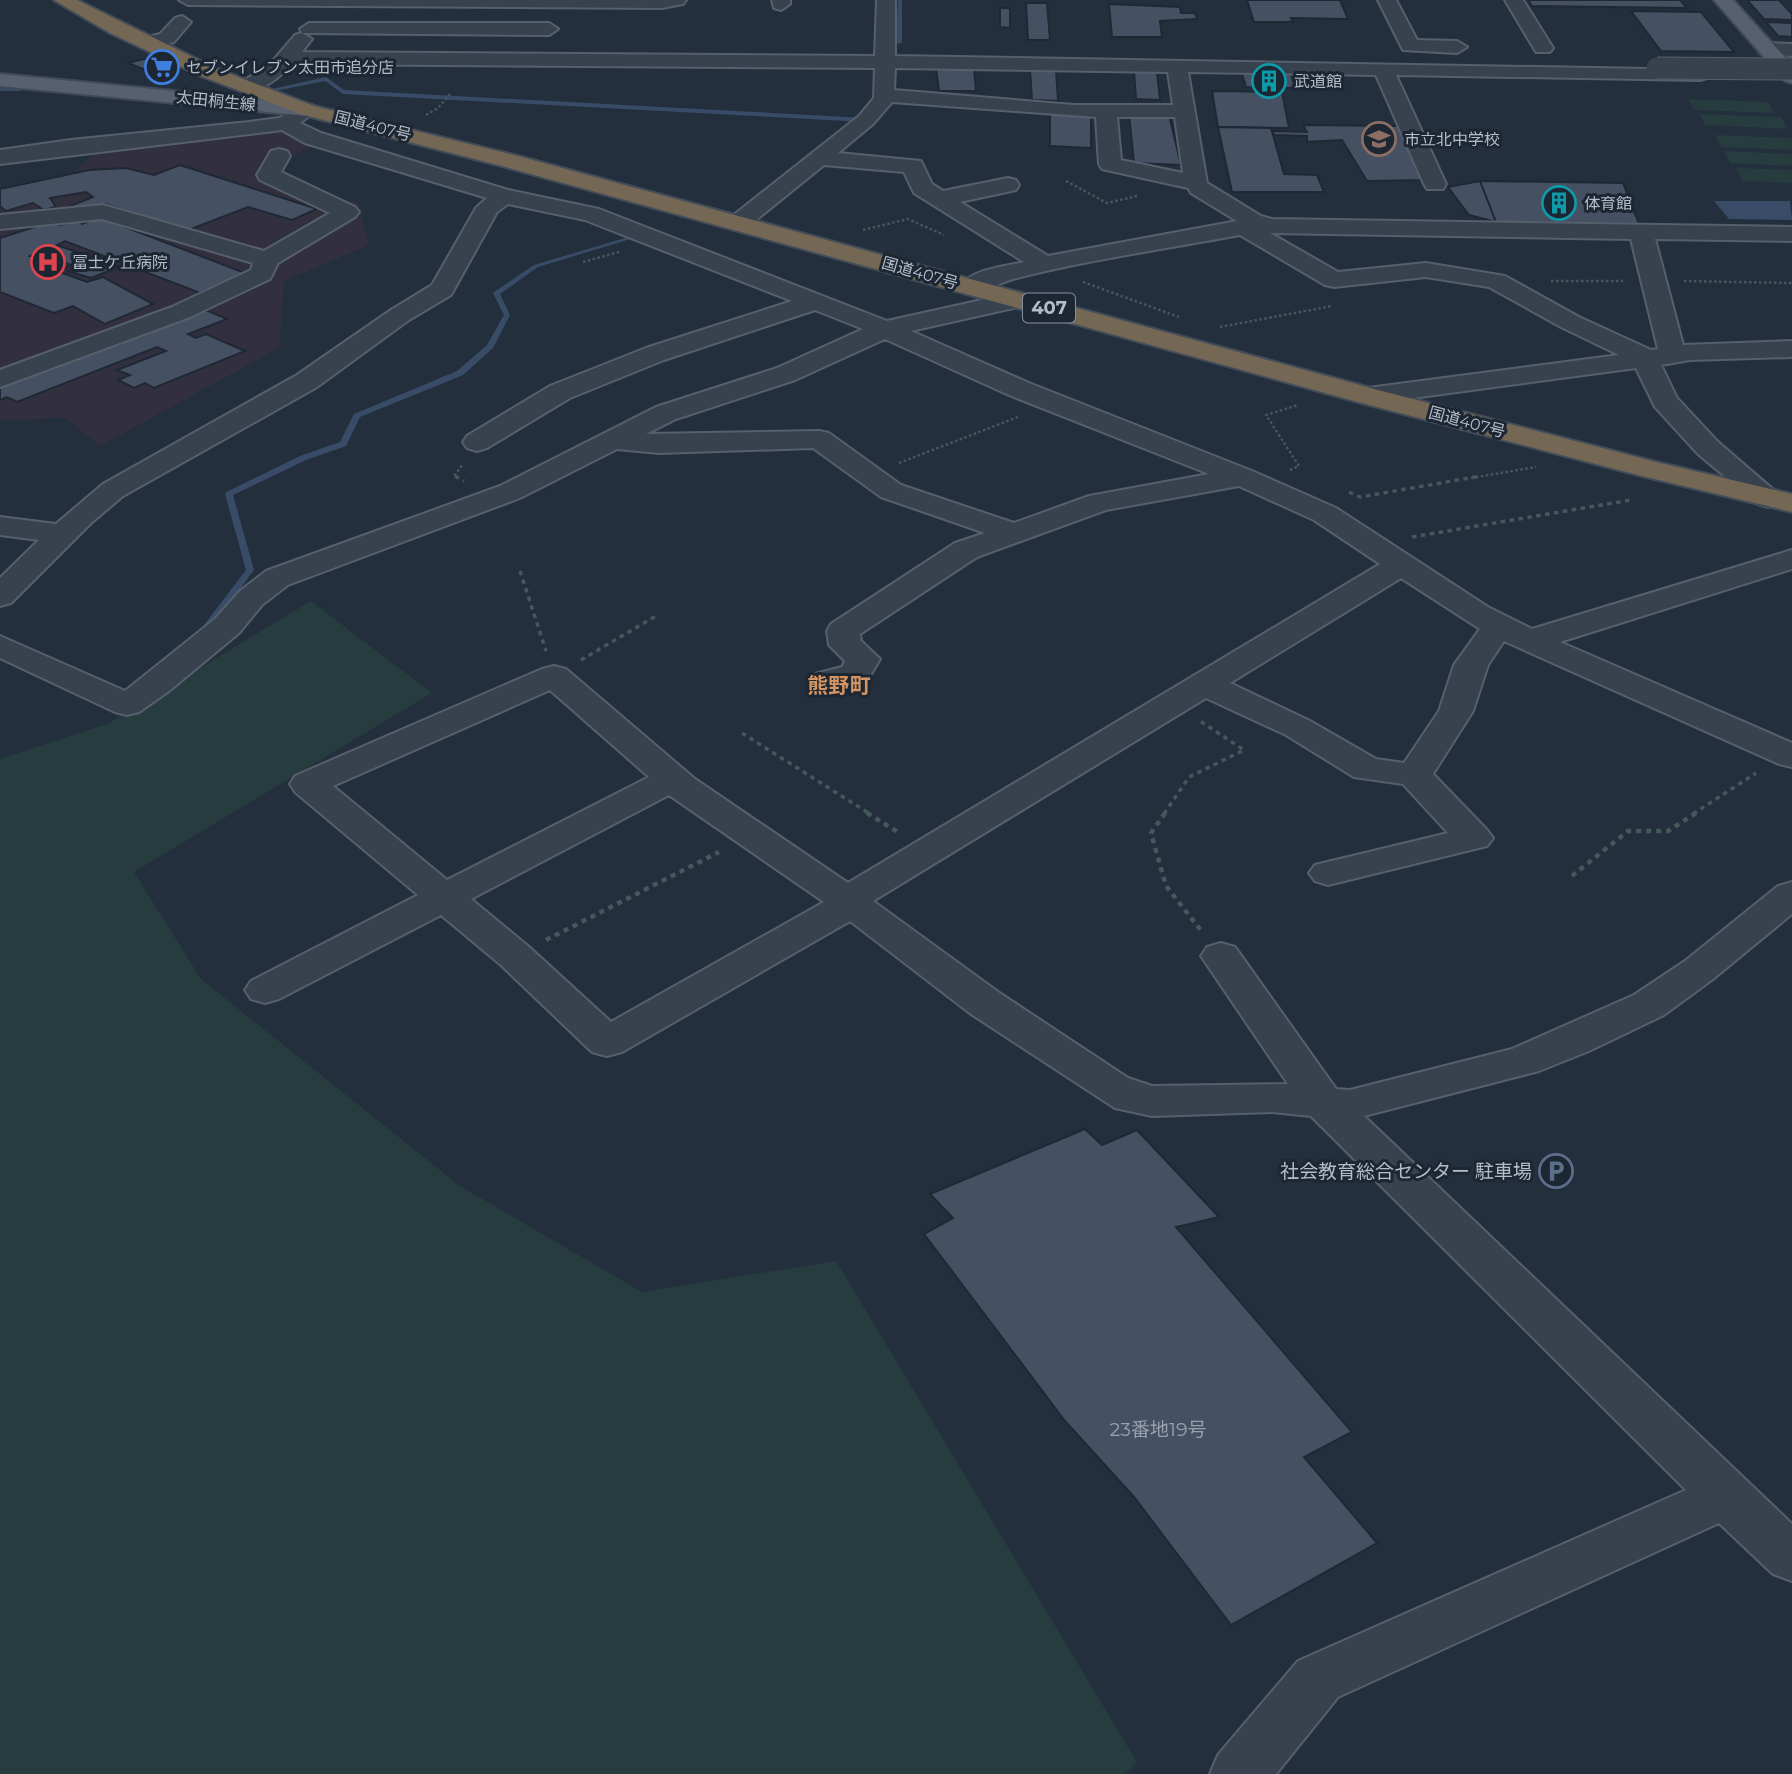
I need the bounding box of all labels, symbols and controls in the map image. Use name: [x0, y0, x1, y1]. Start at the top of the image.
supermarket icon: セブンイレブン太田市追分店: [143, 48, 181, 86]
place label: セブンイレブン太田市追分店: [186, 58, 394, 77]
building icon: 武道館: [1250, 62, 1288, 100]
place label: 武道館: [1294, 72, 1342, 91]
street label: 太田桐生線: [175, 87, 257, 115]
street label: 国道407号: [333, 107, 413, 145]
school or university icon: 市立北中学校: [1360, 120, 1398, 158]
place label: 市立北中学校: [1404, 130, 1500, 149]
building icon: 体育館: [1540, 184, 1578, 222]
place label: 体育館: [1584, 194, 1632, 213]
hospital icon: 冨士ケ丘病院: [29, 243, 67, 281]
place label: 冨士ケ丘病院: [72, 253, 168, 272]
street label: 国道407号: [880, 253, 960, 293]
road number: 407: [1023, 294, 1075, 322]
street label: 国道407号: [1427, 403, 1507, 441]
district label: 熊野町: [808, 673, 871, 698]
parking icon: 社会教育総合センター 駐車場: [1537, 1152, 1575, 1190]
place label: 社会教育総合センター 駐車場: [1280, 1160, 1532, 1183]
house number: 23番地19号: [1110, 1418, 1206, 1441]

